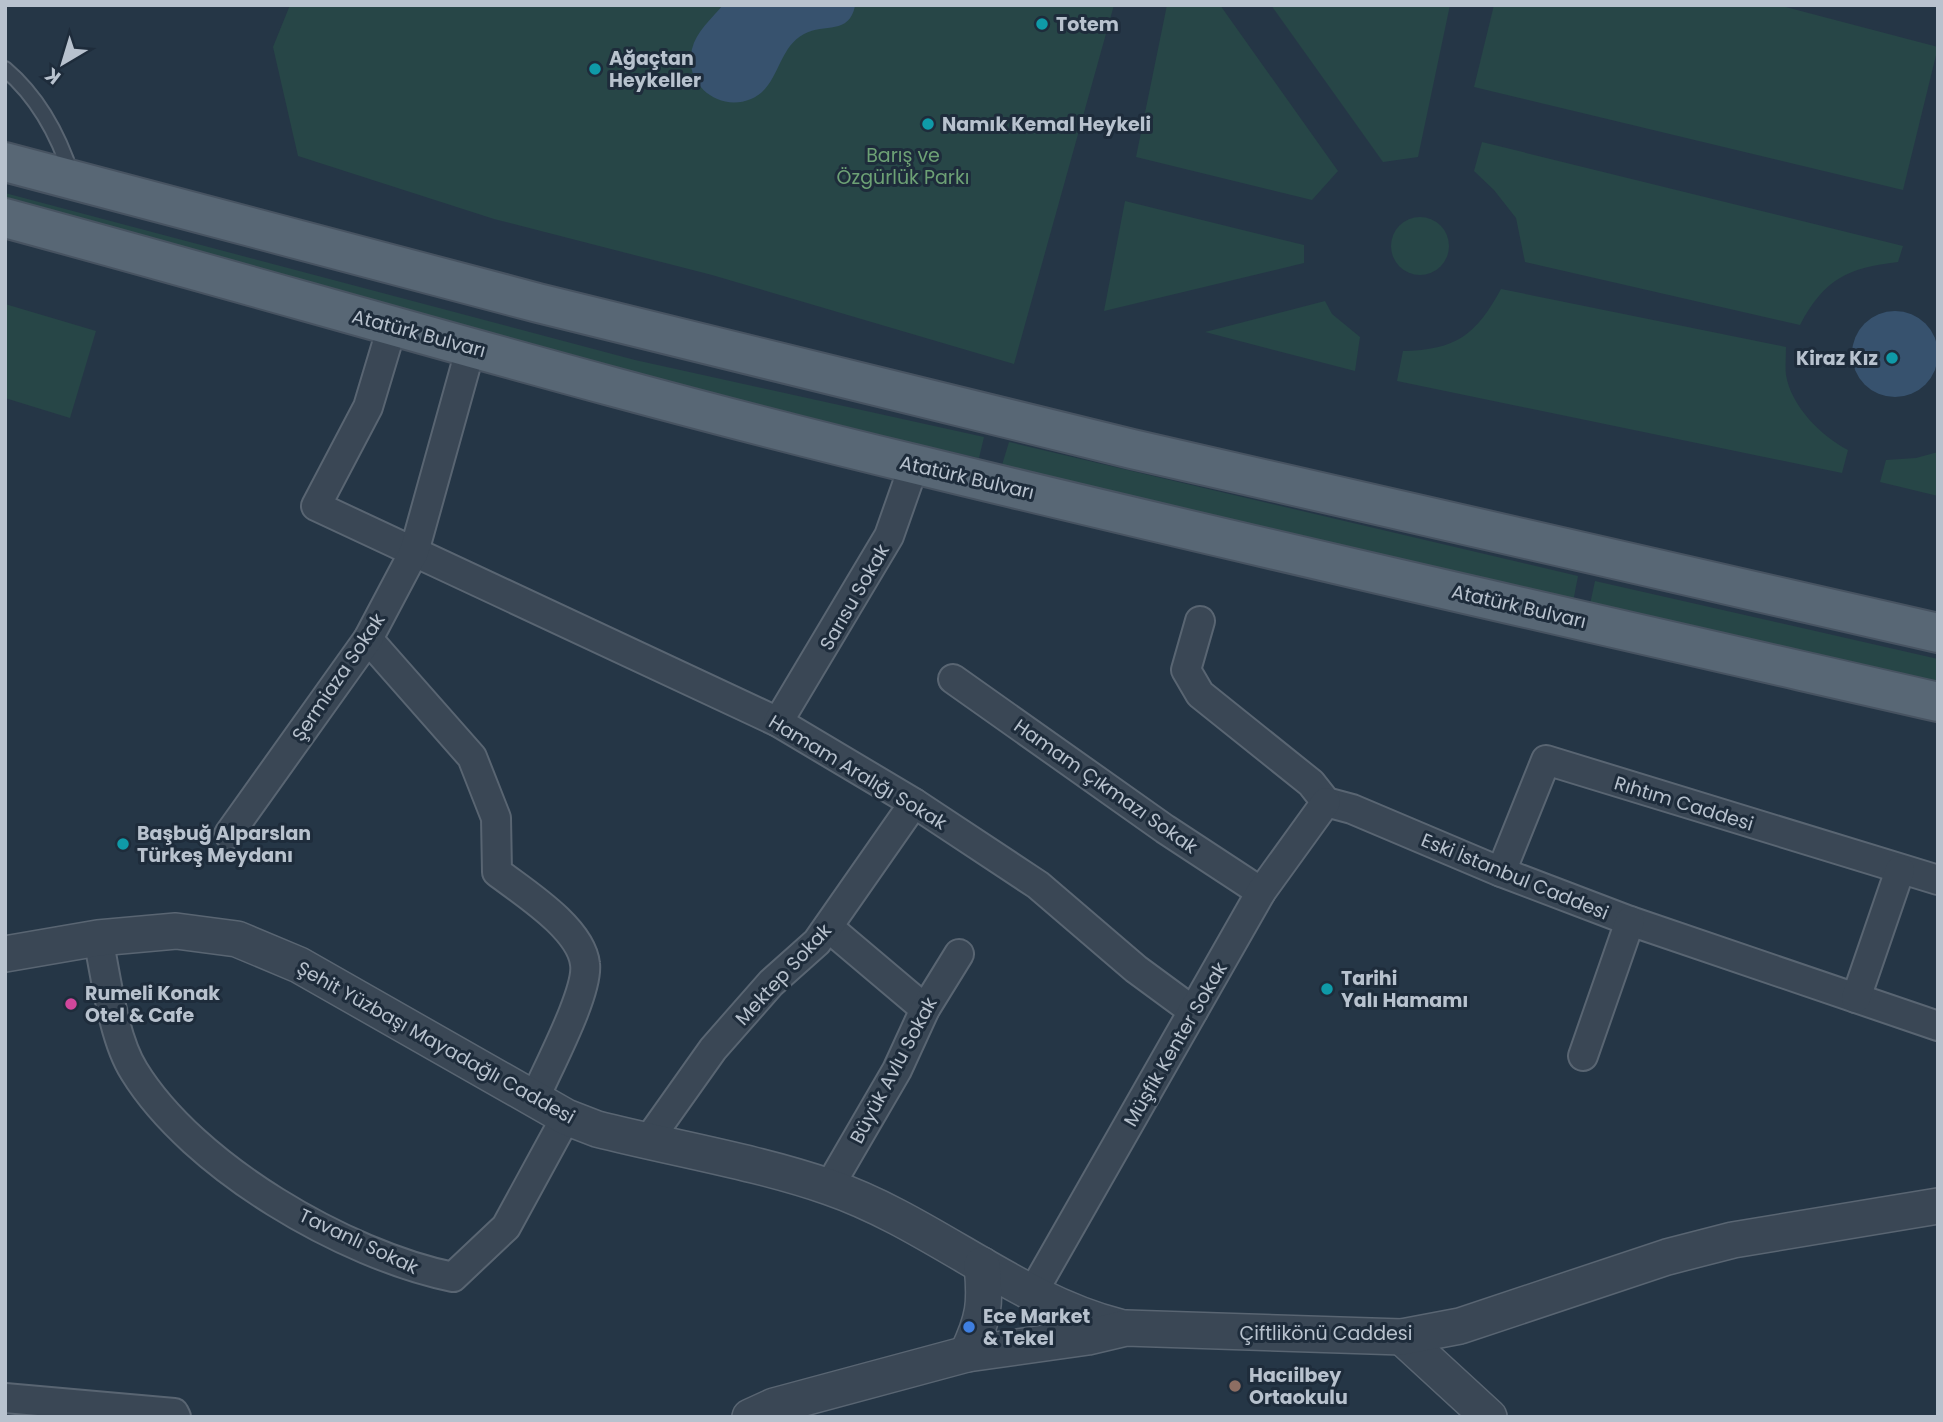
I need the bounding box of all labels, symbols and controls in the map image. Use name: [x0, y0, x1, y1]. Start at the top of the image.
place label: Totem: [1056, 11, 1119, 38]
marker: Totem: [1034, 16, 1050, 32]
north arrow: [28, 28, 98, 98]
place label: Ağaçtan Heykeller: [609, 45, 701, 94]
text: K: [39, 61, 66, 91]
marker: Ağaçtan Heykeller: [587, 61, 603, 77]
place label: Namık Kemal Heykeli: [942, 111, 1151, 138]
marker: Namık Kemal Heykeli: [920, 116, 936, 132]
park label: Barış ve Özgürlük Parkı: [837, 142, 969, 191]
street label: Atatürk Bulvarı: [349, 303, 489, 364]
place label: Kiraz Kız: [1796, 345, 1878, 372]
marker: Kiraz Kız: [1884, 350, 1900, 366]
street label: Atatürk Bulvarı: [897, 449, 1037, 506]
street label: Sarısu Sokak: [813, 539, 896, 655]
street label: Atatürk Bulvarı: [1449, 578, 1589, 635]
street label: Şermiaza Sokak: [285, 608, 391, 747]
street label: Hamam Aralığı Sokak: [764, 708, 952, 837]
street label: Hamam Çıkmazı Sokak: [1008, 713, 1203, 860]
street label: Rıhtım Caddesi: [1611, 769, 1757, 837]
place label: Başbuğ Alparslan Türkeş Meydanı: [137, 820, 311, 869]
street label: Eski İstanbul Caddesi: [1417, 826, 1613, 926]
marker: Başbuğ Alparslan Türkeş Meydanı: [115, 836, 131, 852]
street label: Mektep Sokak: [729, 917, 838, 1031]
street label: Şehit Yüzbaşı Mayadağlı Caddesi: [292, 954, 580, 1130]
street label: Müşfik Kenter Sokak: [1117, 957, 1234, 1132]
place label: Tarihi Yalı Hamamı: [1341, 965, 1468, 1014]
place label: Rumeli Konak Otel & Cafe: [85, 980, 220, 1029]
marker: Tarihi Yalı Hamamı: [1319, 981, 1335, 997]
street label: Büyük Avlu Sokak: [843, 992, 944, 1148]
marker: Rumeli Konak Otel & Cafe: [63, 996, 79, 1012]
street label: Tavanlı Sokak: [295, 1202, 423, 1281]
place label: Ece Market & Tekel: [983, 1303, 1090, 1352]
marker: Ece Market & Tekel: [961, 1319, 977, 1335]
street label: Çiftlikönü Caddesi: [1240, 1320, 1412, 1347]
place label: Hacıilbey Ortaokulu: [1249, 1362, 1348, 1411]
marker: Hacıilbey Ortaokulu: [1227, 1378, 1243, 1394]

